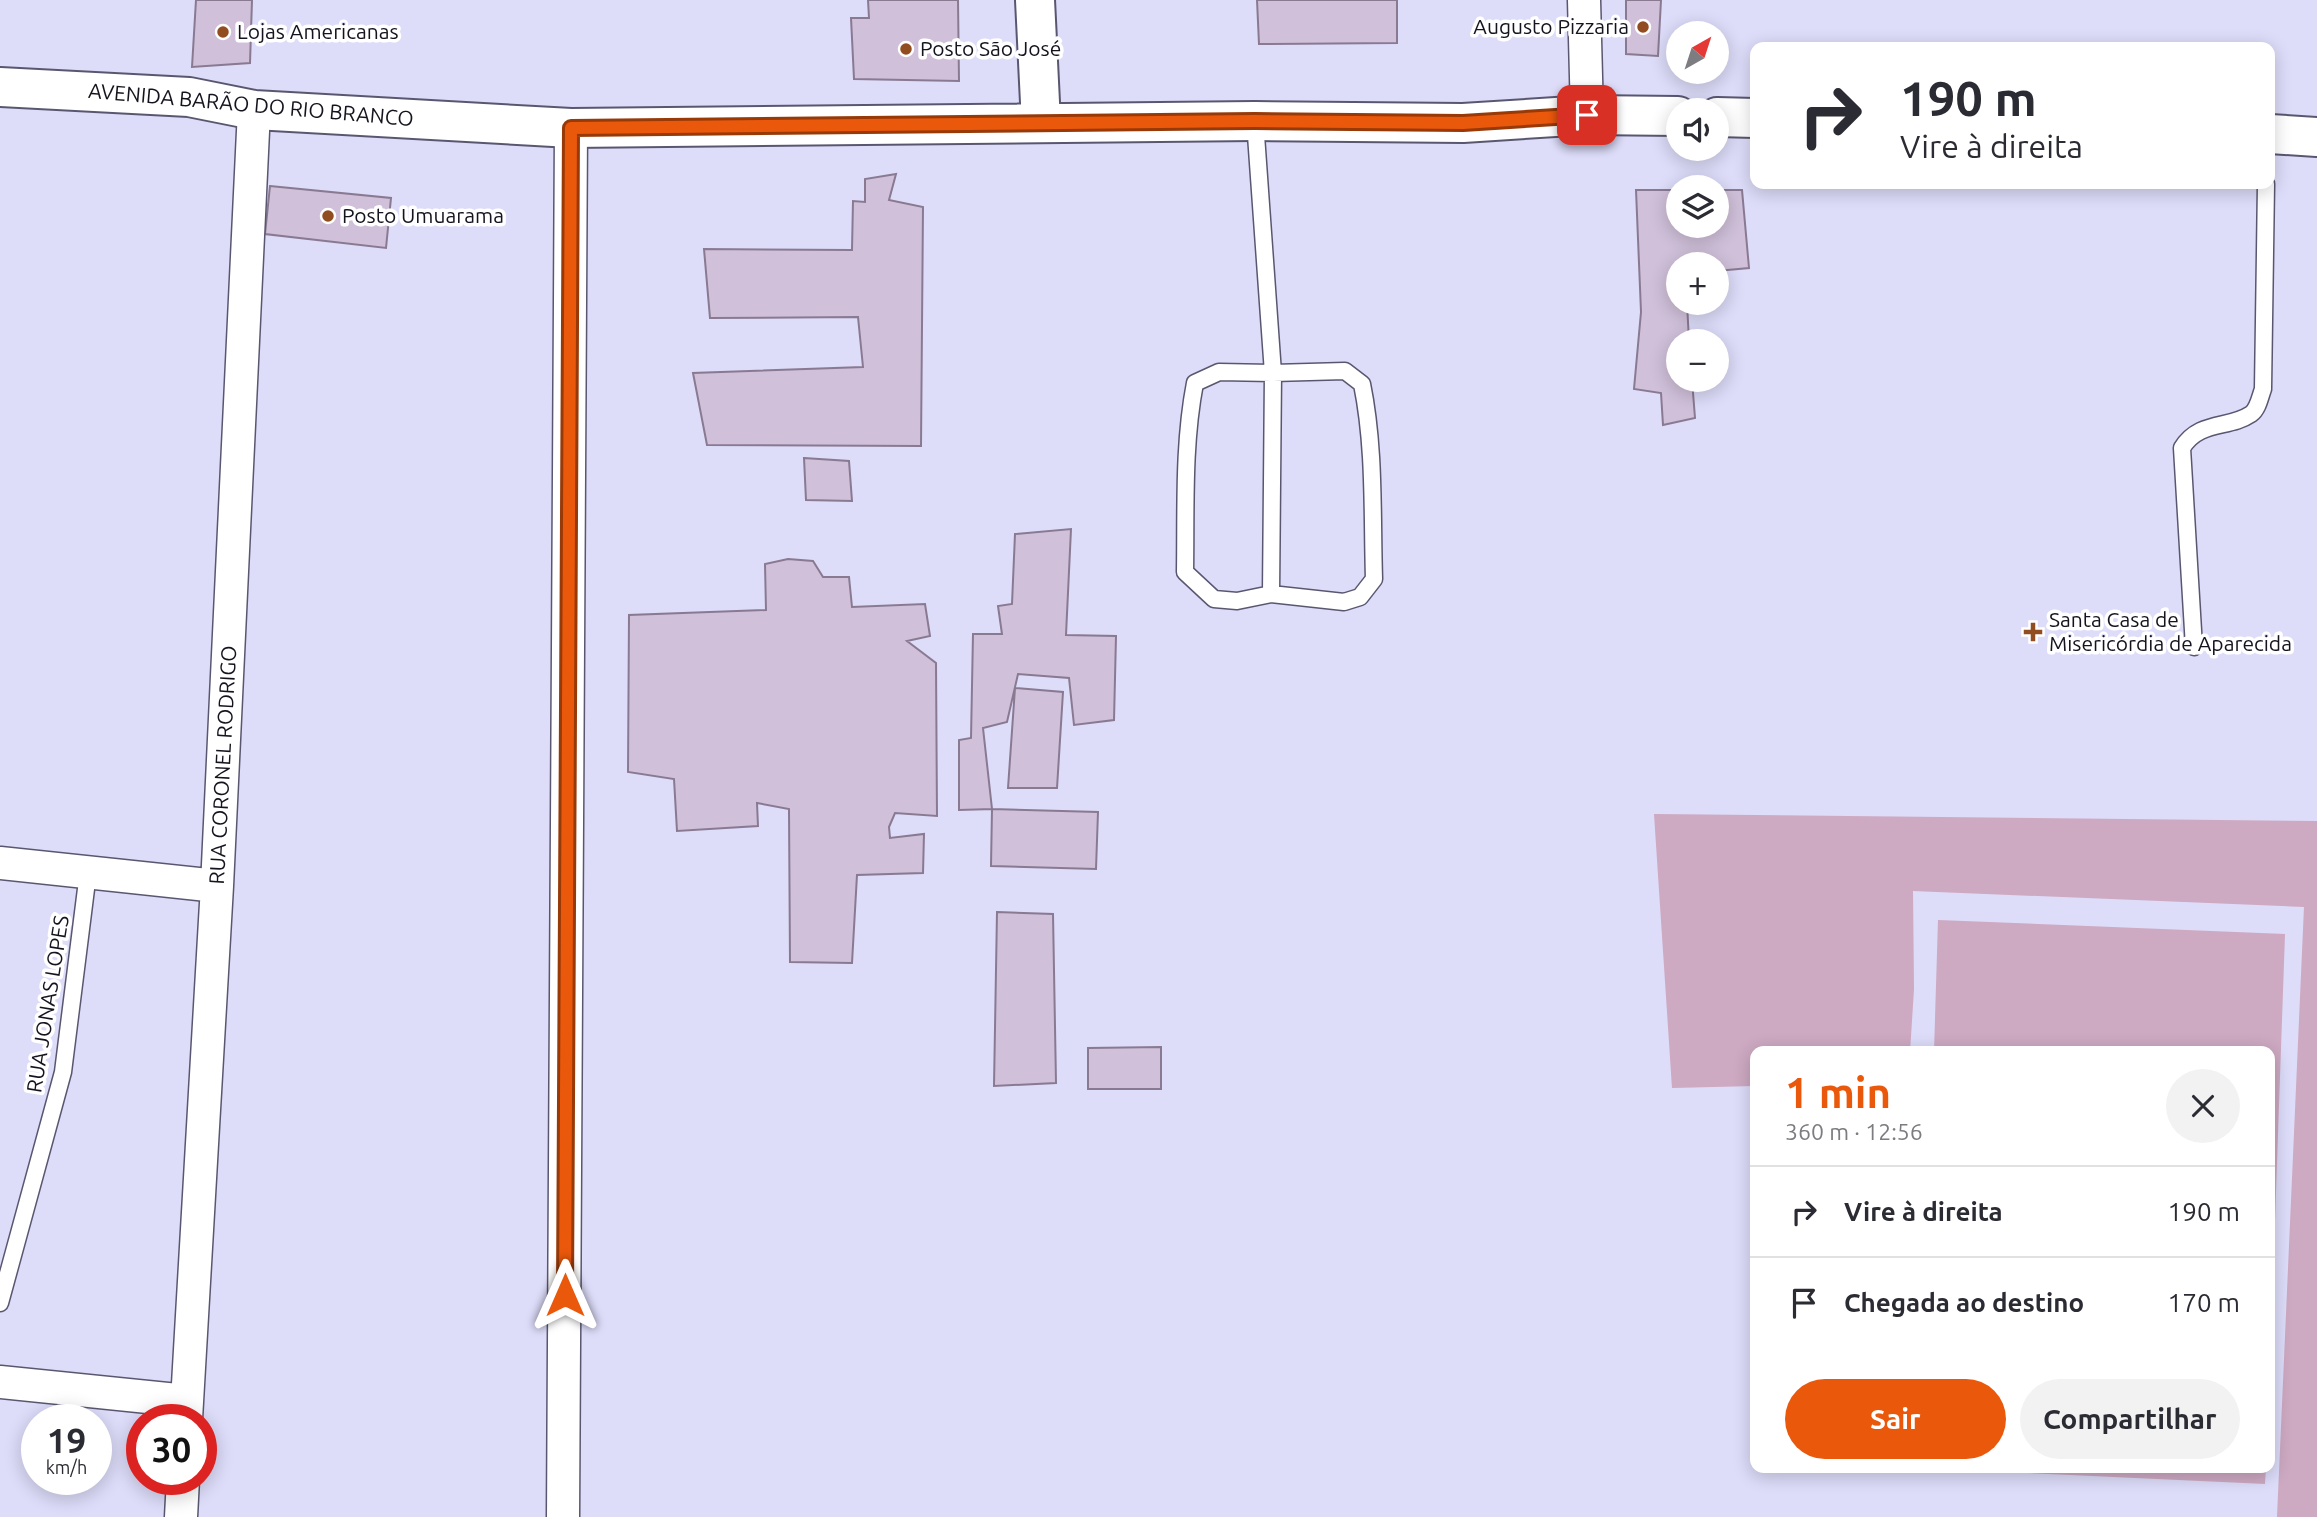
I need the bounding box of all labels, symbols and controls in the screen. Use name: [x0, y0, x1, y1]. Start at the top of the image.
place label: Augusto Pizzaria: [1473, 14, 1629, 38]
place label: Lojas Americanas: [237, 19, 399, 43]
marker: Augusto Pizzaria: [1635, 19, 1651, 35]
north arrow: [1666, 21, 1729, 84]
map controls: [1666, 21, 1729, 392]
marker: Lojas Americanas: [215, 24, 231, 40]
place label: Posto São José: [920, 36, 1061, 60]
marker: Posto São José: [898, 41, 914, 57]
icon: right: [1785, 70, 1876, 161]
text: 190 m: [1900, 70, 2037, 125]
street label: AVENIDA BARÃO DO RIO BRANCO: [87, 78, 415, 130]
pin: [1557, 85, 1617, 145]
icon: arrive: [1568, 96, 1606, 134]
button: sound: [1666, 98, 1729, 161]
text: Vire à direita: [1900, 128, 2083, 164]
button: layers: [1666, 175, 1729, 238]
place label: Posto Umuarama: [342, 203, 504, 227]
marker: Posto Umuarama: [320, 208, 336, 224]
button: +: [1666, 252, 1729, 315]
button: −: [1666, 329, 1729, 392]
place label: Santa Casa de Misericórdia de Aparecida: [2049, 607, 2292, 655]
marker: Santa Casa de Misericórdia de Aparecida: [2023, 622, 2043, 642]
street label: RUA CORONEL RODRIGO: [204, 645, 240, 885]
street label: RUA JONAS LOPES: [21, 914, 73, 1094]
text: 1 min: [1785, 1069, 1891, 1116]
button: close: [2166, 1069, 2240, 1143]
text: 360 m · 12:56: [1785, 1119, 1923, 1144]
icon: right: [1785, 1193, 1823, 1231]
text: Vire à direita: [1844, 1197, 2003, 1226]
text: 190 m: [2168, 1197, 2240, 1226]
position arrow: [528, 1258, 602, 1332]
icon: arrive: [1785, 1284, 1823, 1322]
text: Chegada ao destino: [1844, 1288, 2084, 1317]
text: 170 m: [2168, 1288, 2240, 1317]
button: Sair: [1785, 1379, 2006, 1459]
button: Compartilhar: [2020, 1379, 2240, 1459]
speed limit sign: 30: [126, 1404, 217, 1495]
text: 19: [47, 1420, 86, 1460]
text: km/h: [46, 1457, 87, 1477]

